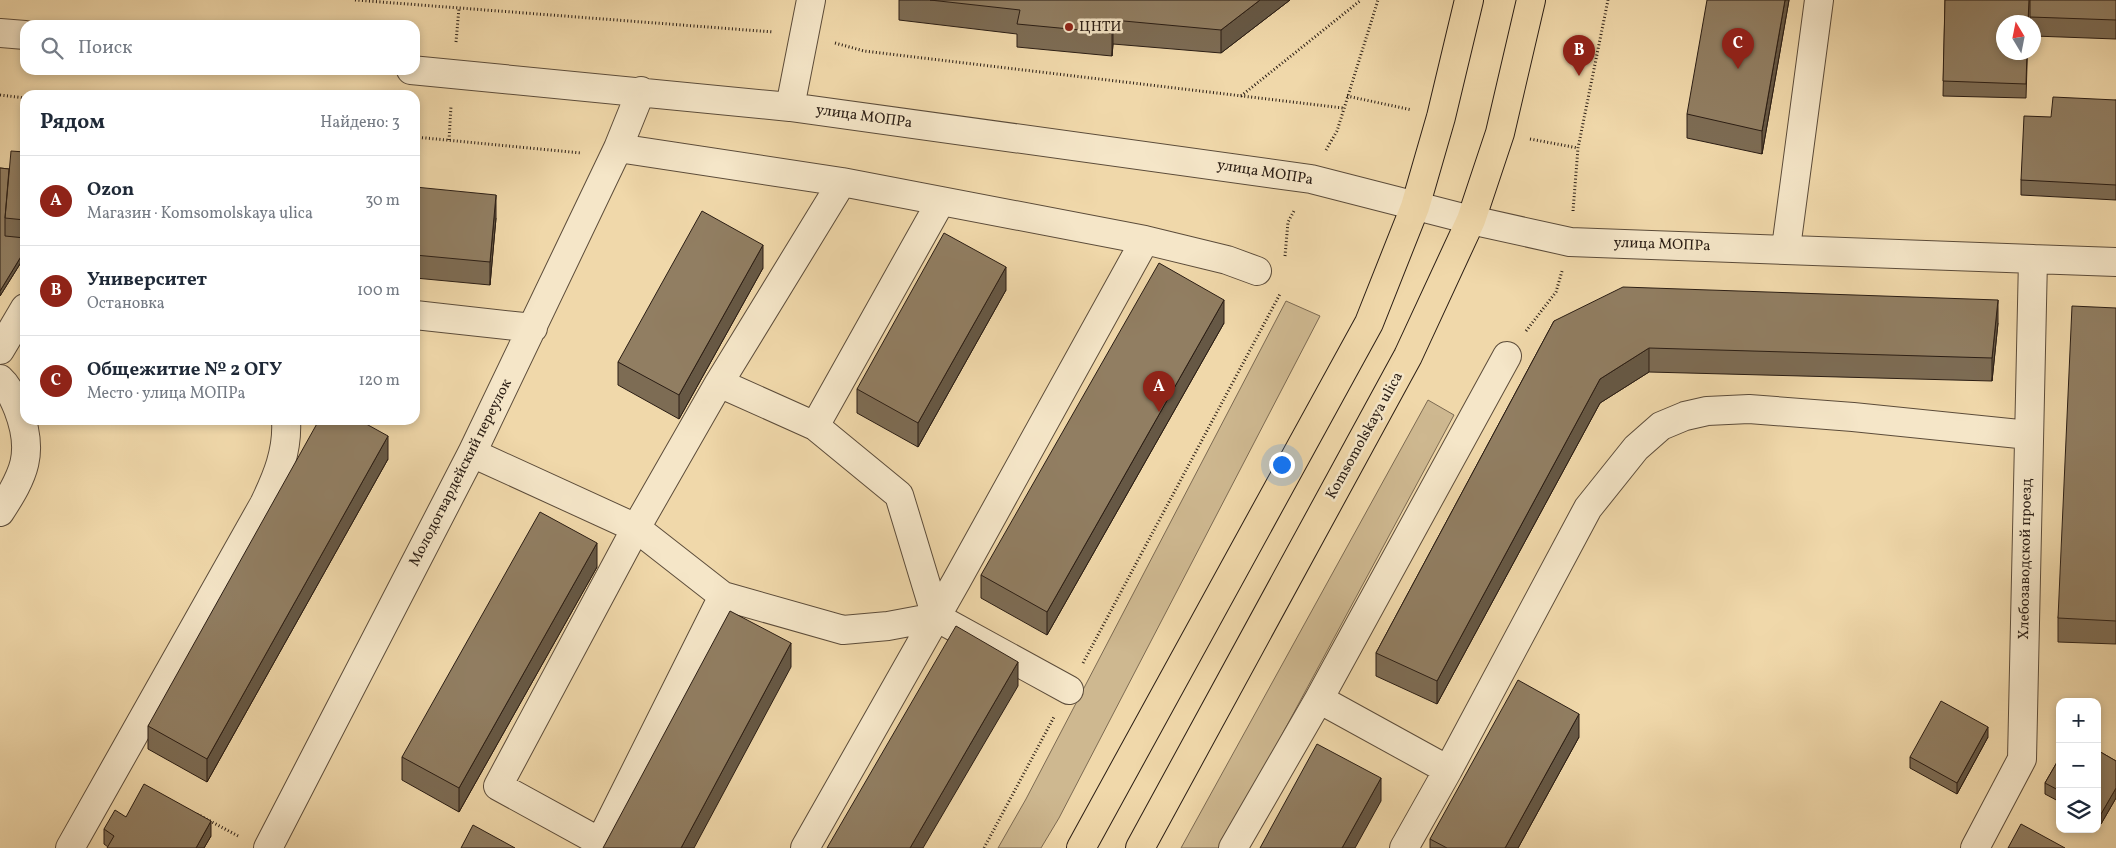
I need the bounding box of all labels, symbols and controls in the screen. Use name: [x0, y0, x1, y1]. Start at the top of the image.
north arrow: [1996, 15, 2041, 60]
place label: ЦНТИ: [1079, 17, 1121, 38]
search box: [20, 20, 420, 75]
marker: ЦНТИ: [1063, 21, 1075, 33]
pin: C: [1722, 28, 1754, 69]
icon: search: [38, 34, 66, 62]
text: Поиск: [78, 35, 132, 61]
pin: B: [1563, 35, 1595, 76]
street label: улица МОПРа: [815, 100, 913, 134]
text: Рядом: [40, 108, 105, 137]
text: Найдено: 3: [320, 112, 400, 134]
street label: улица МОПРа: [1215, 155, 1315, 191]
text: Ozon: [87, 177, 134, 203]
text: A: [50, 190, 62, 212]
text: 30 m: [365, 190, 400, 212]
text: Магазин · Komsomolskaya ulica: [87, 203, 313, 225]
street label: улица МОПРа: [1613, 233, 1711, 257]
text: Университет: [87, 267, 207, 293]
text: B: [51, 280, 61, 302]
text: 100 m: [357, 280, 400, 302]
text: Остановка: [87, 293, 165, 315]
text: Общежитие № 2 ОГУ: [87, 357, 282, 383]
street label: Komsomolskaya ulica: [1321, 369, 1409, 503]
text: C: [51, 370, 61, 392]
text: 120 m: [358, 370, 400, 392]
pin: A: [1143, 371, 1175, 412]
street label: Молодогвардейский переулок: [404, 376, 518, 570]
text: Место · улица МОПРа: [87, 383, 245, 405]
your location: [1269, 452, 1295, 478]
street label: Хлебозаводской проезд: [2014, 478, 2038, 640]
map controls: [2056, 698, 2101, 833]
button: +: [2056, 698, 2101, 743]
button: −: [2056, 743, 2101, 788]
button: layers: [2056, 788, 2101, 833]

